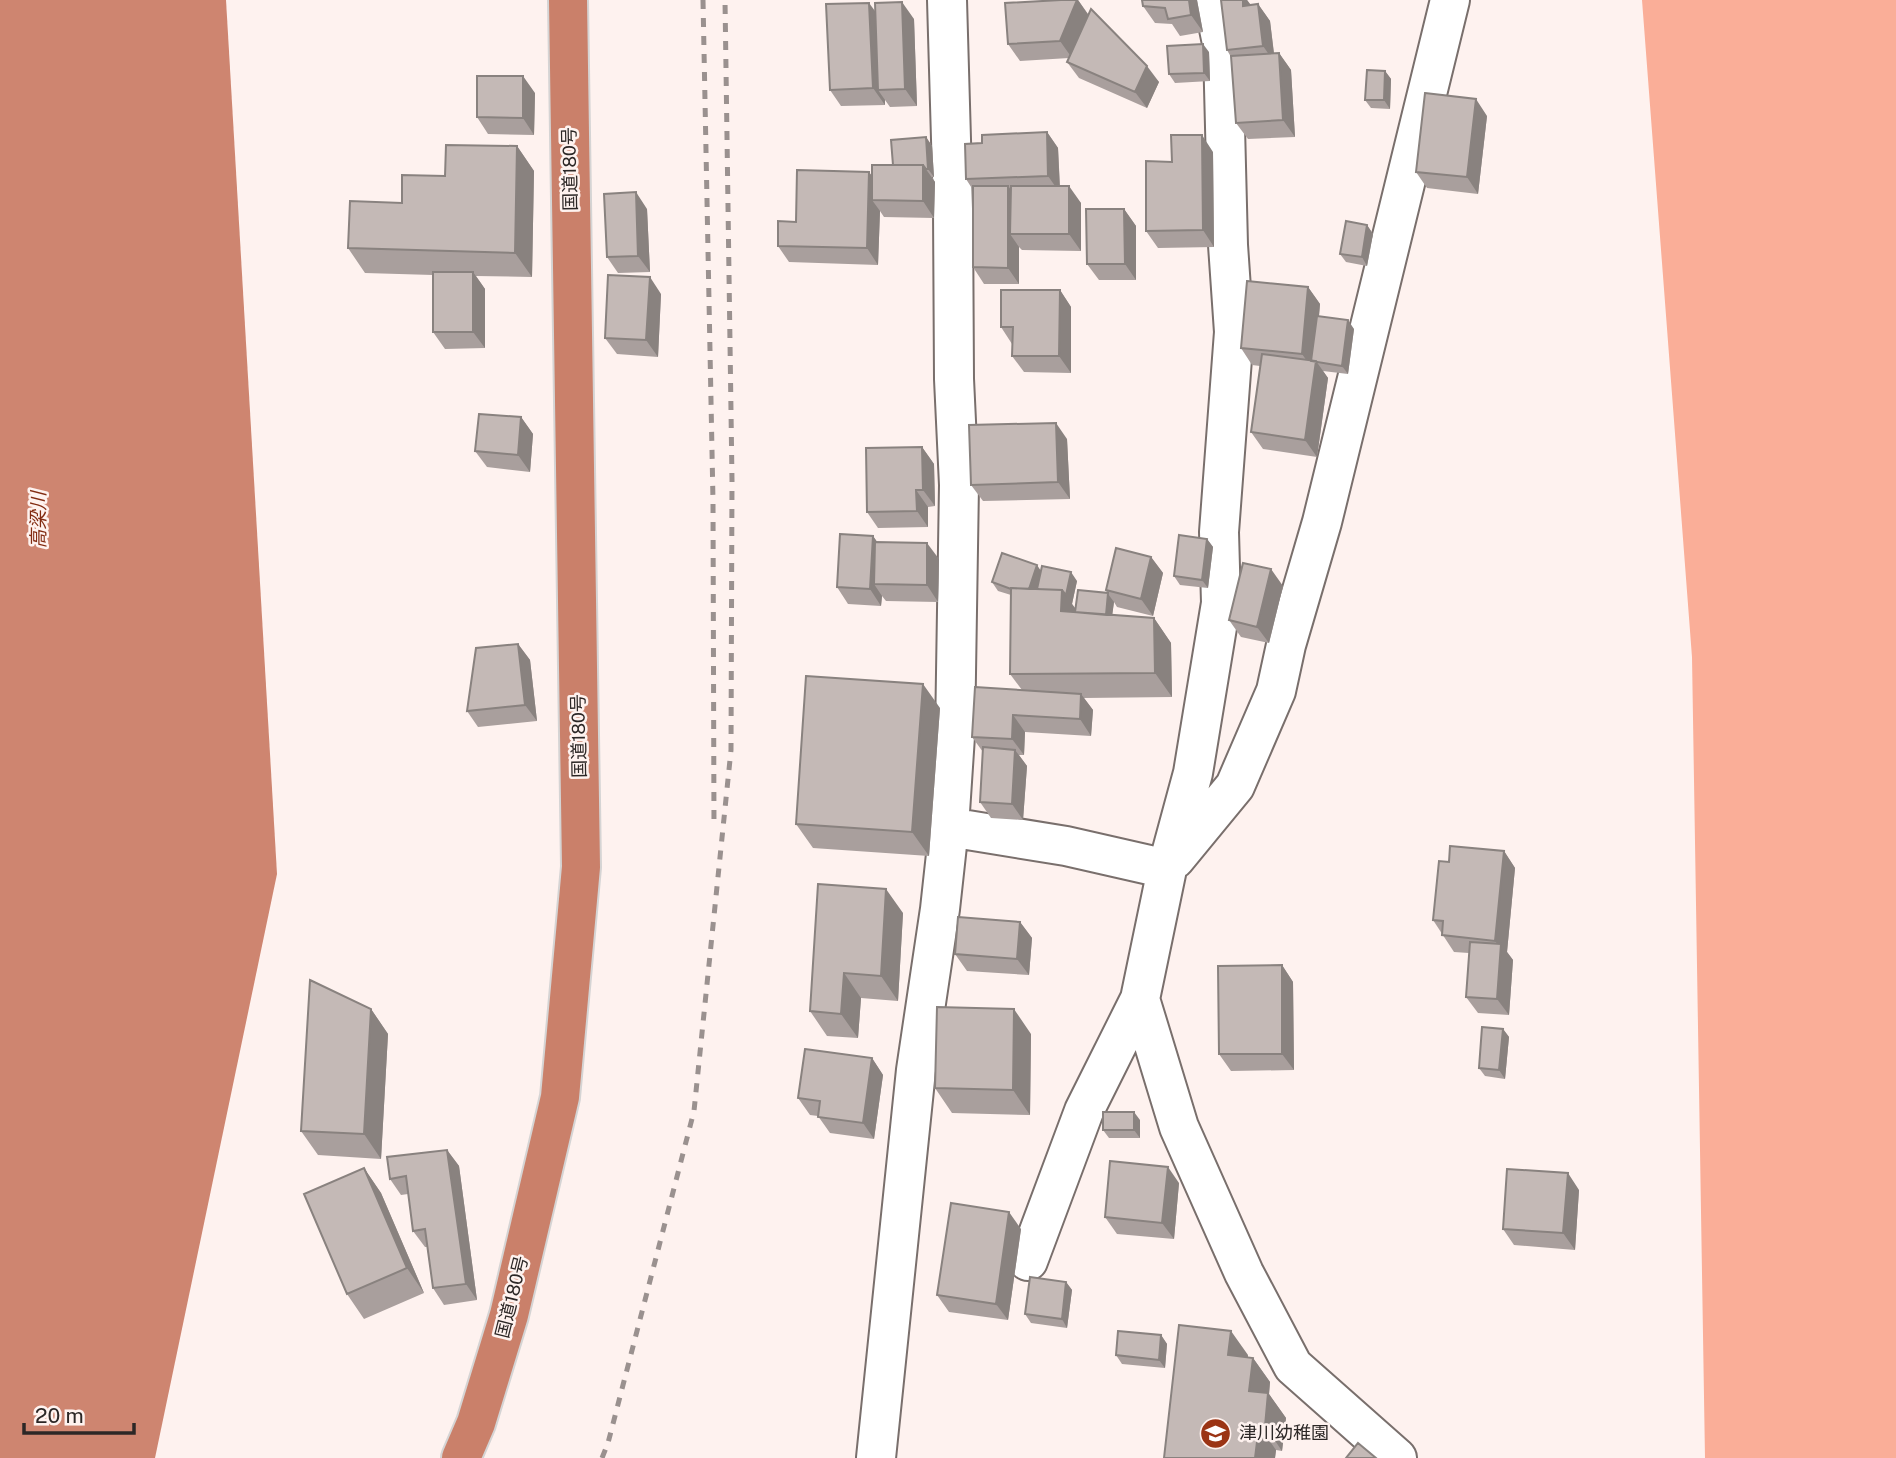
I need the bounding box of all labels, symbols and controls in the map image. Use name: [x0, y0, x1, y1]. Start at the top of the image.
street label: 国道180号: [558, 127, 581, 211]
water label: 高梁川: [27, 490, 49, 549]
street label: 国道180号: [567, 694, 590, 778]
street label: 国道180号: [491, 1254, 532, 1340]
scale bar: [24, 1392, 135, 1436]
text: 20 m: [35, 1403, 84, 1428]
school or university icon: 津川幼稚園: [1199, 1416, 1233, 1450]
place label: 津川幼稚園: [1239, 1422, 1329, 1443]

